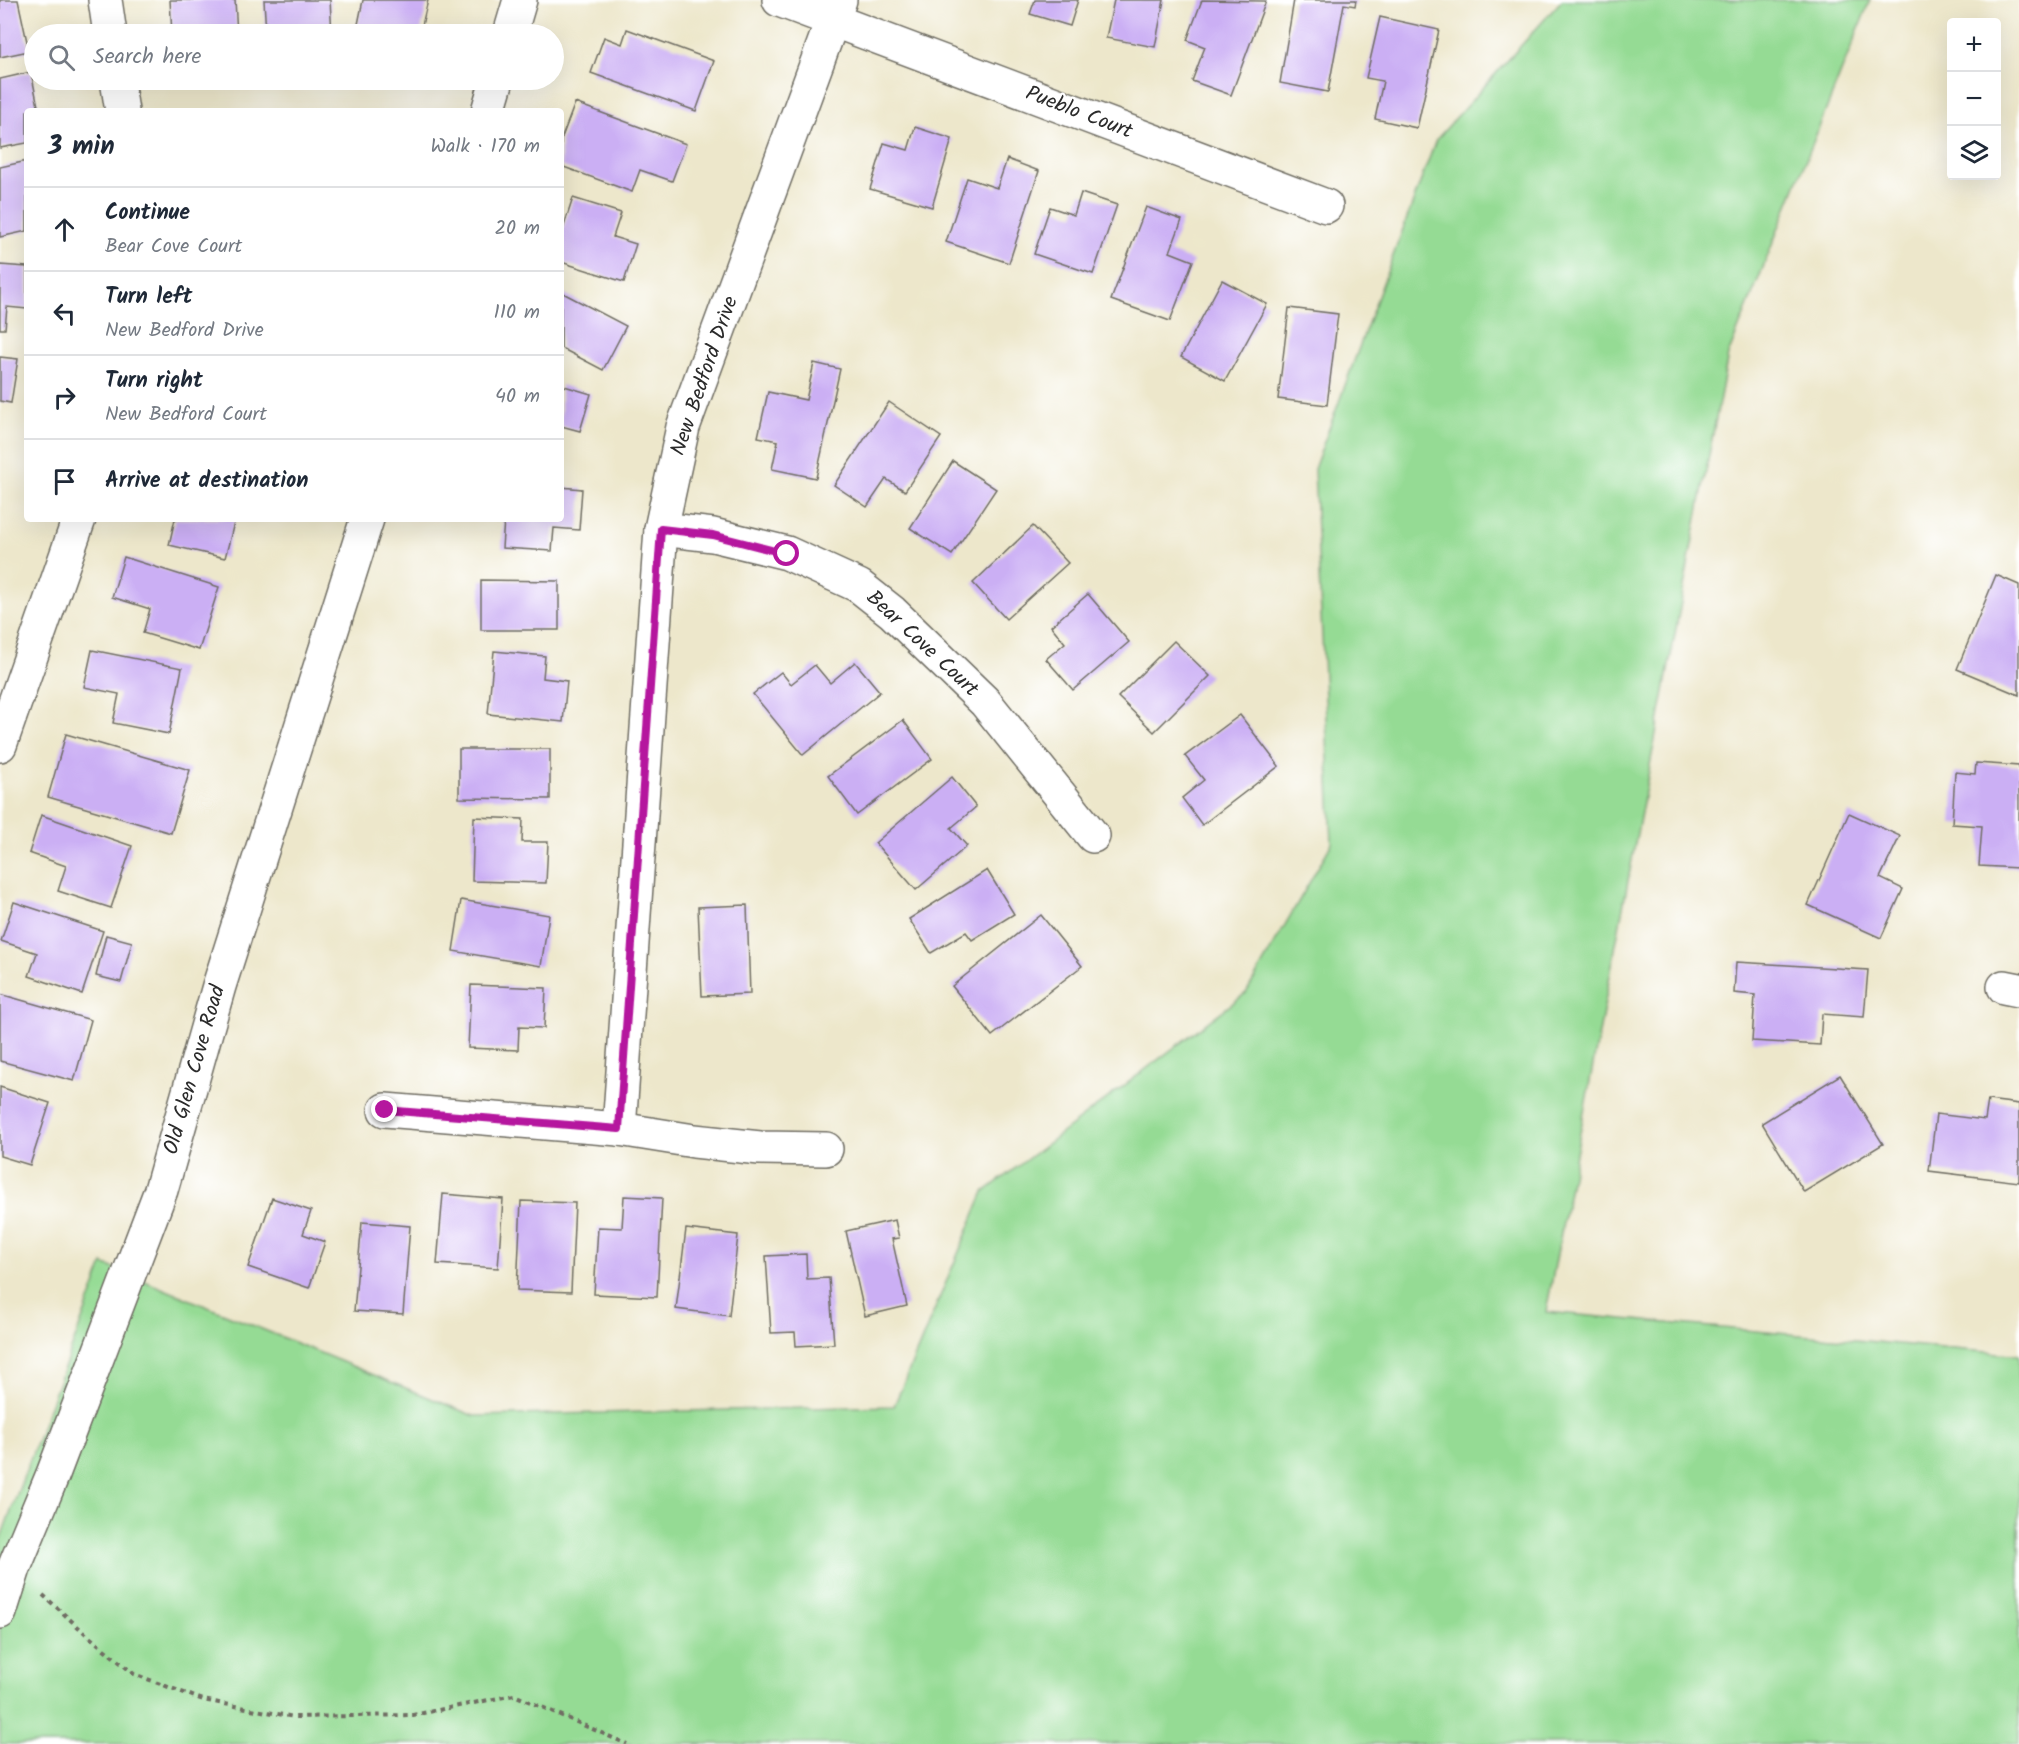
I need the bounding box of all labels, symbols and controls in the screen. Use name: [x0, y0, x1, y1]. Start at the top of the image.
map controls: [1947, 18, 2001, 180]
button: +: [1947, 18, 2001, 72]
search box: [24, 24, 564, 90]
text: Search here: [93, 40, 201, 75]
icon: search: [45, 41, 78, 74]
button: −: [1947, 72, 2001, 126]
street label: Pueblo Court: [1021, 77, 1138, 149]
text: 3 min: [48, 126, 115, 168]
button: layers: [1947, 126, 2001, 180]
text: Walk · 170 m: [430, 131, 540, 163]
text: Continue: [105, 196, 190, 231]
icon: ahead: [48, 213, 81, 246]
text: 20 m: [494, 213, 540, 245]
text: Bear Cove Court: [105, 231, 242, 263]
text: Turn left: [105, 280, 192, 315]
street label: New Bedford Drive: [662, 291, 748, 460]
icon: left: [48, 297, 81, 330]
text: 110 m: [494, 297, 540, 329]
text: New Bedford Drive: [105, 315, 264, 347]
text: Turn right: [105, 364, 203, 399]
icon: right: [48, 381, 81, 414]
text: 40 m: [495, 381, 540, 413]
text: New Bedford Court: [105, 399, 267, 431]
text: Arrive at destination: [105, 464, 308, 499]
icon: arrive: [48, 465, 81, 498]
route start: [773, 540, 799, 566]
street label: Bear Cove Court: [858, 583, 987, 706]
street label: Old Glen Cove Road: [155, 981, 235, 1159]
route end: [371, 1096, 397, 1122]

